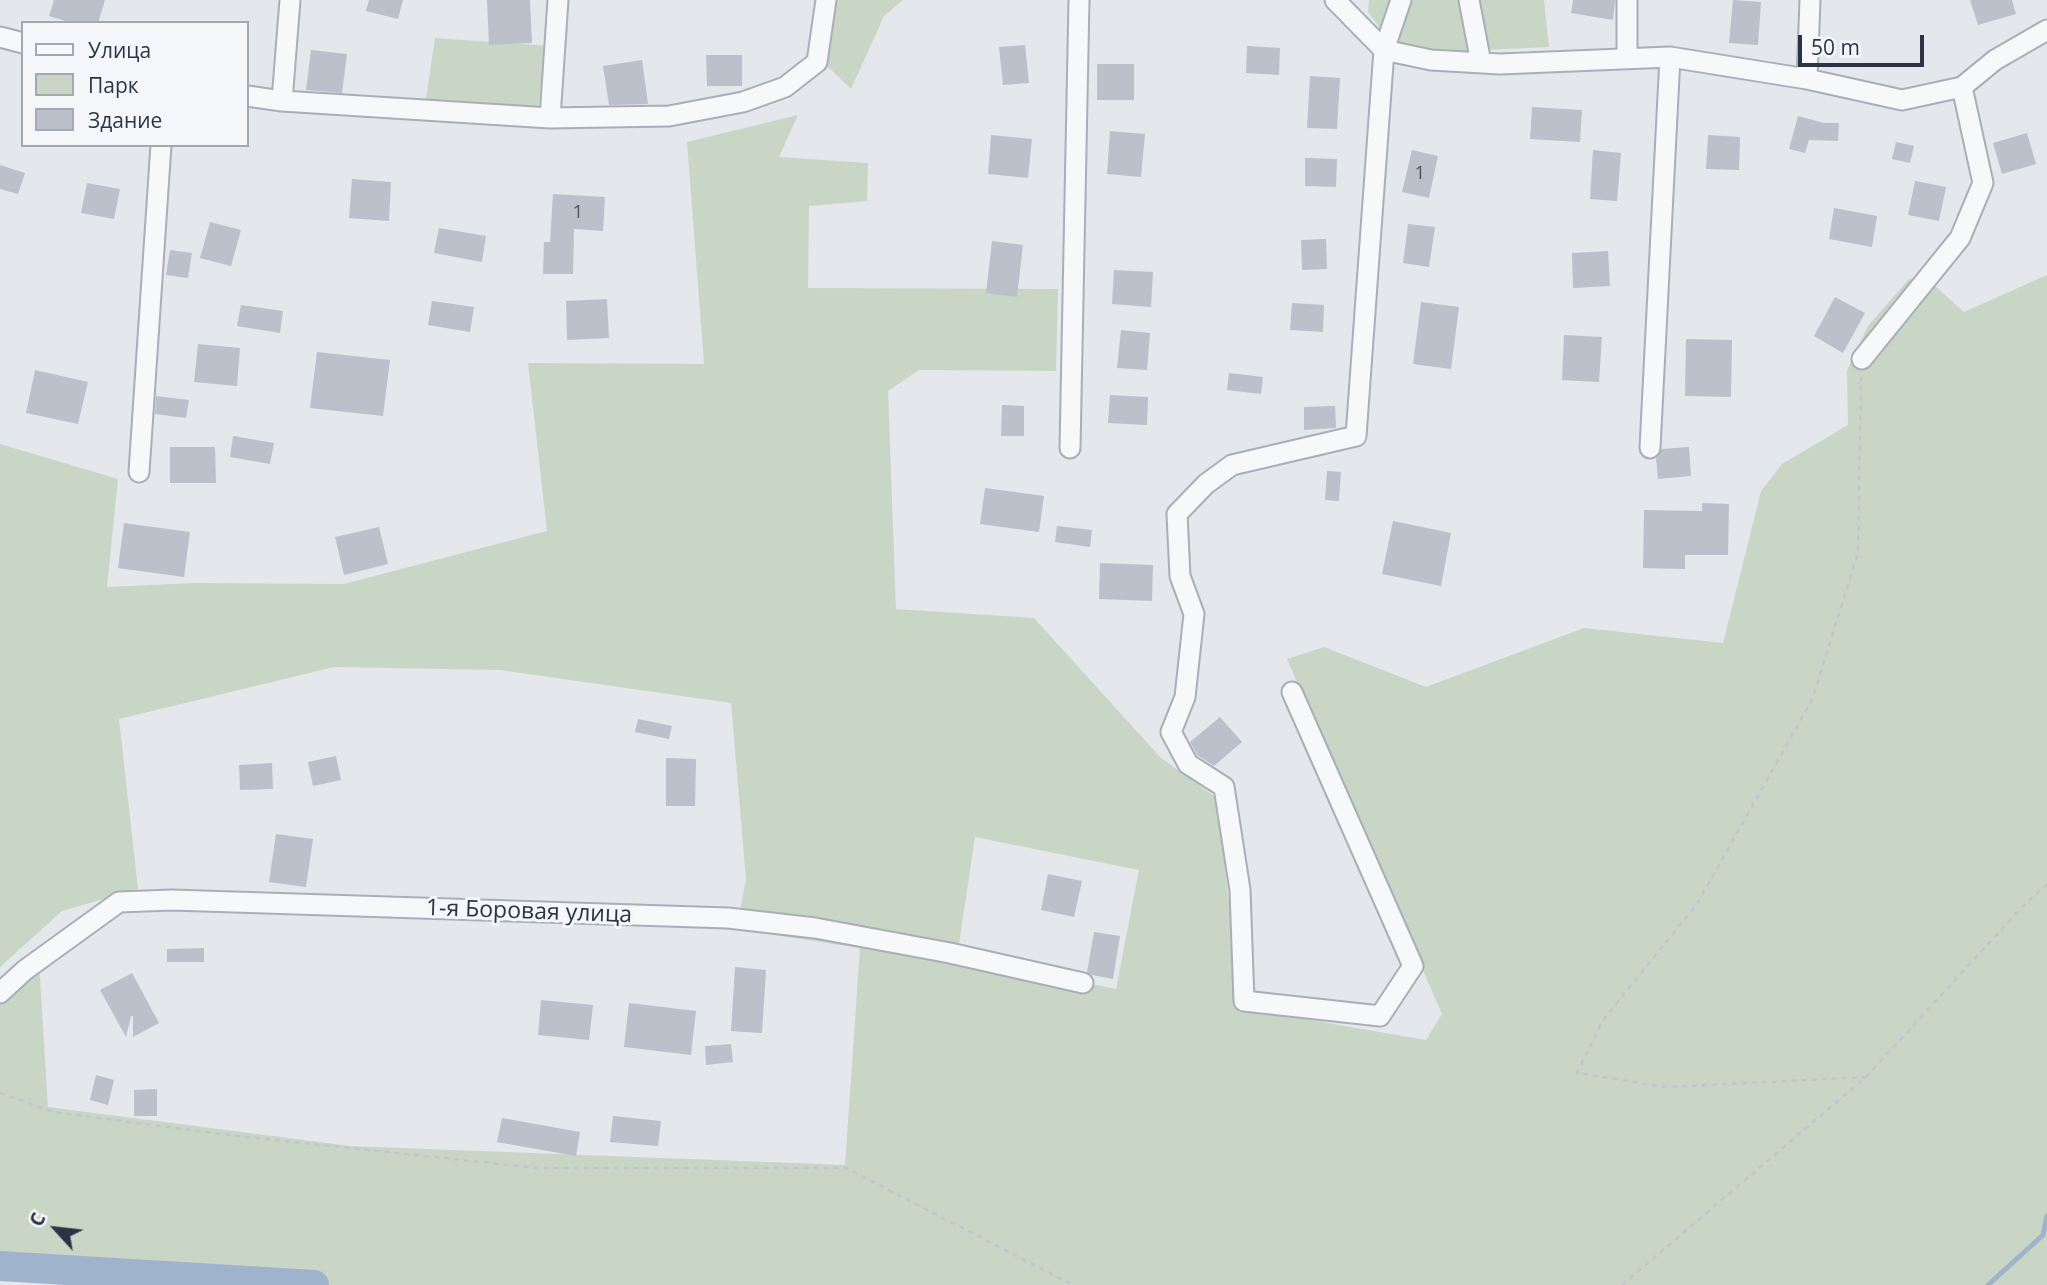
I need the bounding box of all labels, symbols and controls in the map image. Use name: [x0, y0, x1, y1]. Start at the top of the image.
legend: [21, 21, 248, 147]
scale bar: [1802, 21, 1928, 65]
text: 50 m: [1811, 33, 1860, 61]
text: Улица: [88, 36, 151, 64]
text: Парк: [88, 71, 139, 99]
text: Здание: [88, 106, 162, 134]
house number: 1: [1415, 163, 1425, 185]
house number: 1: [573, 202, 583, 224]
street label: 1-я Боровая улица: [425, 895, 633, 929]
north arrow: [21, 1194, 91, 1264]
text: С: [23, 1208, 52, 1231]

